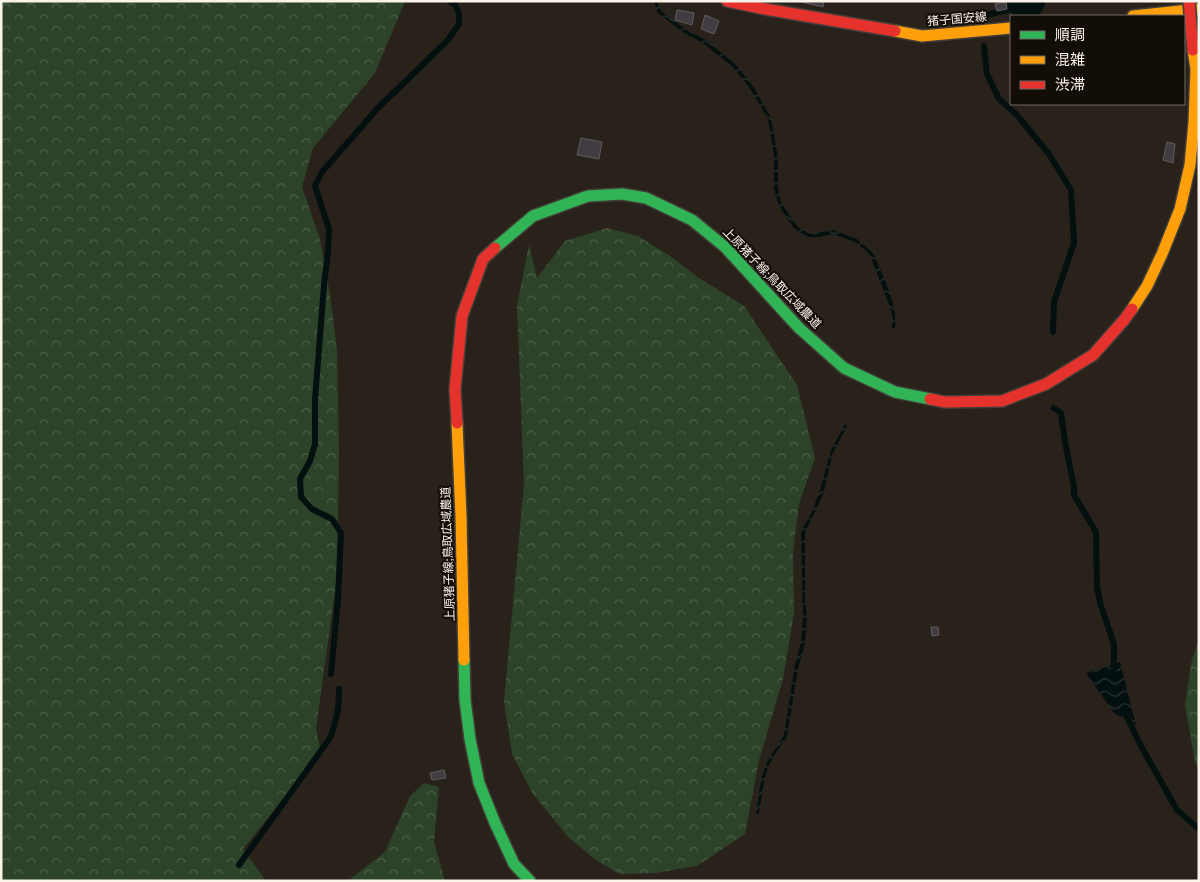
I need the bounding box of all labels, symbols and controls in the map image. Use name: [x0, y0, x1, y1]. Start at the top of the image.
street label: 猪子国安線: [926, 8, 988, 31]
legend: [1010, 15, 1185, 105]
text: 順調: [1055, 25, 1085, 46]
text: 混雑: [1055, 50, 1085, 71]
text: 渋滞: [1055, 75, 1085, 96]
street label: 上原猪子線;鳥取広域農道: [719, 224, 825, 333]
street label: 上原猪子線;鳥取広域農道: [438, 486, 459, 622]

